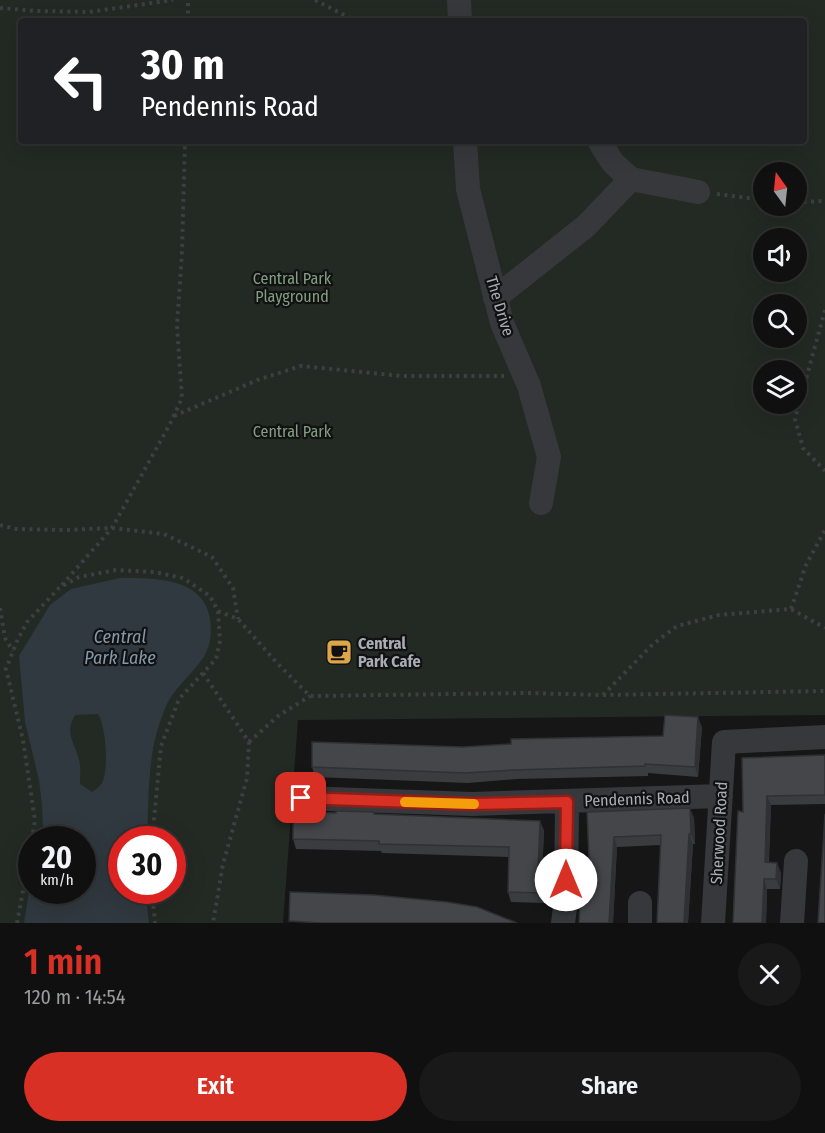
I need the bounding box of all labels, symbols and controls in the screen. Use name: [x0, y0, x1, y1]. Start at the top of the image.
text: 30 m: [141, 40, 225, 90]
icon: left: [42, 42, 120, 120]
text: Pendennis Road: [141, 91, 319, 123]
north arrow: [753, 162, 807, 216]
map controls: [753, 162, 807, 414]
button: sound: [753, 228, 807, 282]
park label: Central Park Playground: [253, 269, 332, 306]
street label: The Drive: [482, 274, 518, 338]
button: search: [753, 294, 807, 348]
button: layers: [753, 360, 807, 414]
park label: Central Park: [253, 422, 332, 441]
water label: Central Park Lake: [84, 626, 156, 669]
place label: Central Park Cafe: [358, 634, 421, 671]
cafe icon: Central Park Cafe: [324, 637, 354, 667]
pin: [275, 772, 326, 823]
icon: arrive: [284, 781, 317, 814]
street label: Sherwood Road: [707, 781, 731, 885]
street label: Pendennis Road: [584, 788, 690, 810]
speed limit sign: 30: [108, 826, 186, 904]
text: 20: [42, 840, 72, 876]
position arrow: [534, 848, 598, 912]
text: km/h: [40, 871, 74, 889]
text: 1 min: [24, 940, 102, 984]
button: close: [738, 943, 801, 1006]
text: 120 m · 14:54: [24, 985, 125, 1009]
button: Exit: [24, 1052, 407, 1121]
button: Share: [419, 1052, 801, 1121]

